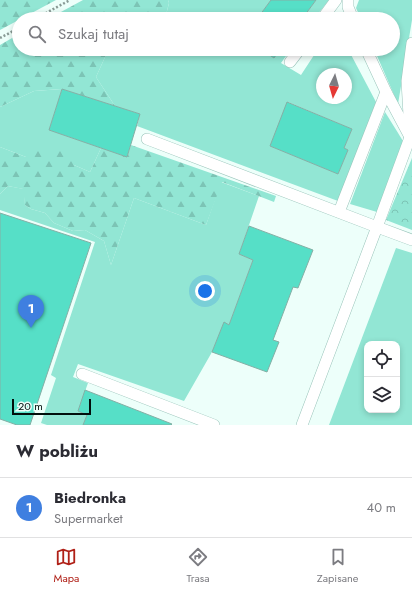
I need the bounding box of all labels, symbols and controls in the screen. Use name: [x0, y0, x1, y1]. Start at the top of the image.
search box: [12, 12, 400, 56]
icon: search: [26, 23, 48, 45]
text: Szukaj tutaj: [58, 23, 129, 45]
north arrow: [316, 68, 352, 104]
your location: [195, 281, 215, 301]
pin: 1: [18, 295, 44, 328]
map controls: [364, 341, 400, 413]
button: locate: [364, 341, 400, 377]
button: layers: [364, 377, 400, 413]
scale bar: [12, 397, 91, 416]
text: 20 m: [18, 398, 43, 414]
text: W pobliżu: [16, 439, 98, 463]
text: Biedronka: [54, 487, 126, 509]
text: 1: [26, 498, 32, 517]
text: 40 m: [367, 498, 396, 517]
text: Supermarket: [54, 509, 123, 528]
tab: Mapa: [54, 546, 79, 586]
tab: Trasa: [187, 546, 210, 586]
tab: Zapisane: [317, 546, 358, 586]

